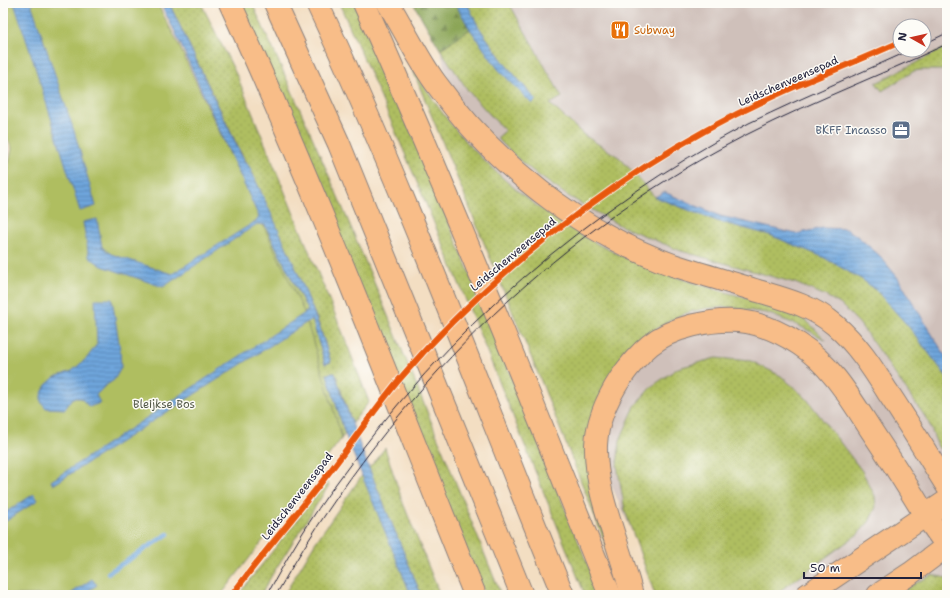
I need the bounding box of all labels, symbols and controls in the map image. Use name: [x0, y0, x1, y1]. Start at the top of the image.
north arrow: [892, 18, 932, 58]
restaurant icon: Subway: [609, 19, 631, 41]
place label: Subway: [634, 23, 675, 38]
text: N: [895, 31, 911, 42]
street label: Leidschenveensepad: [736, 53, 841, 110]
office icon: BKFF Incasso: [890, 119, 912, 141]
place label: BKFF Incasso: [816, 123, 887, 138]
street label: Leidschenveensepad: [467, 214, 559, 295]
park label: Bleijkse Bos: [133, 397, 195, 412]
street label: Leidschenveensepad: [258, 449, 337, 543]
scale bar: [804, 554, 921, 580]
text: 50 m: [810, 560, 840, 576]

